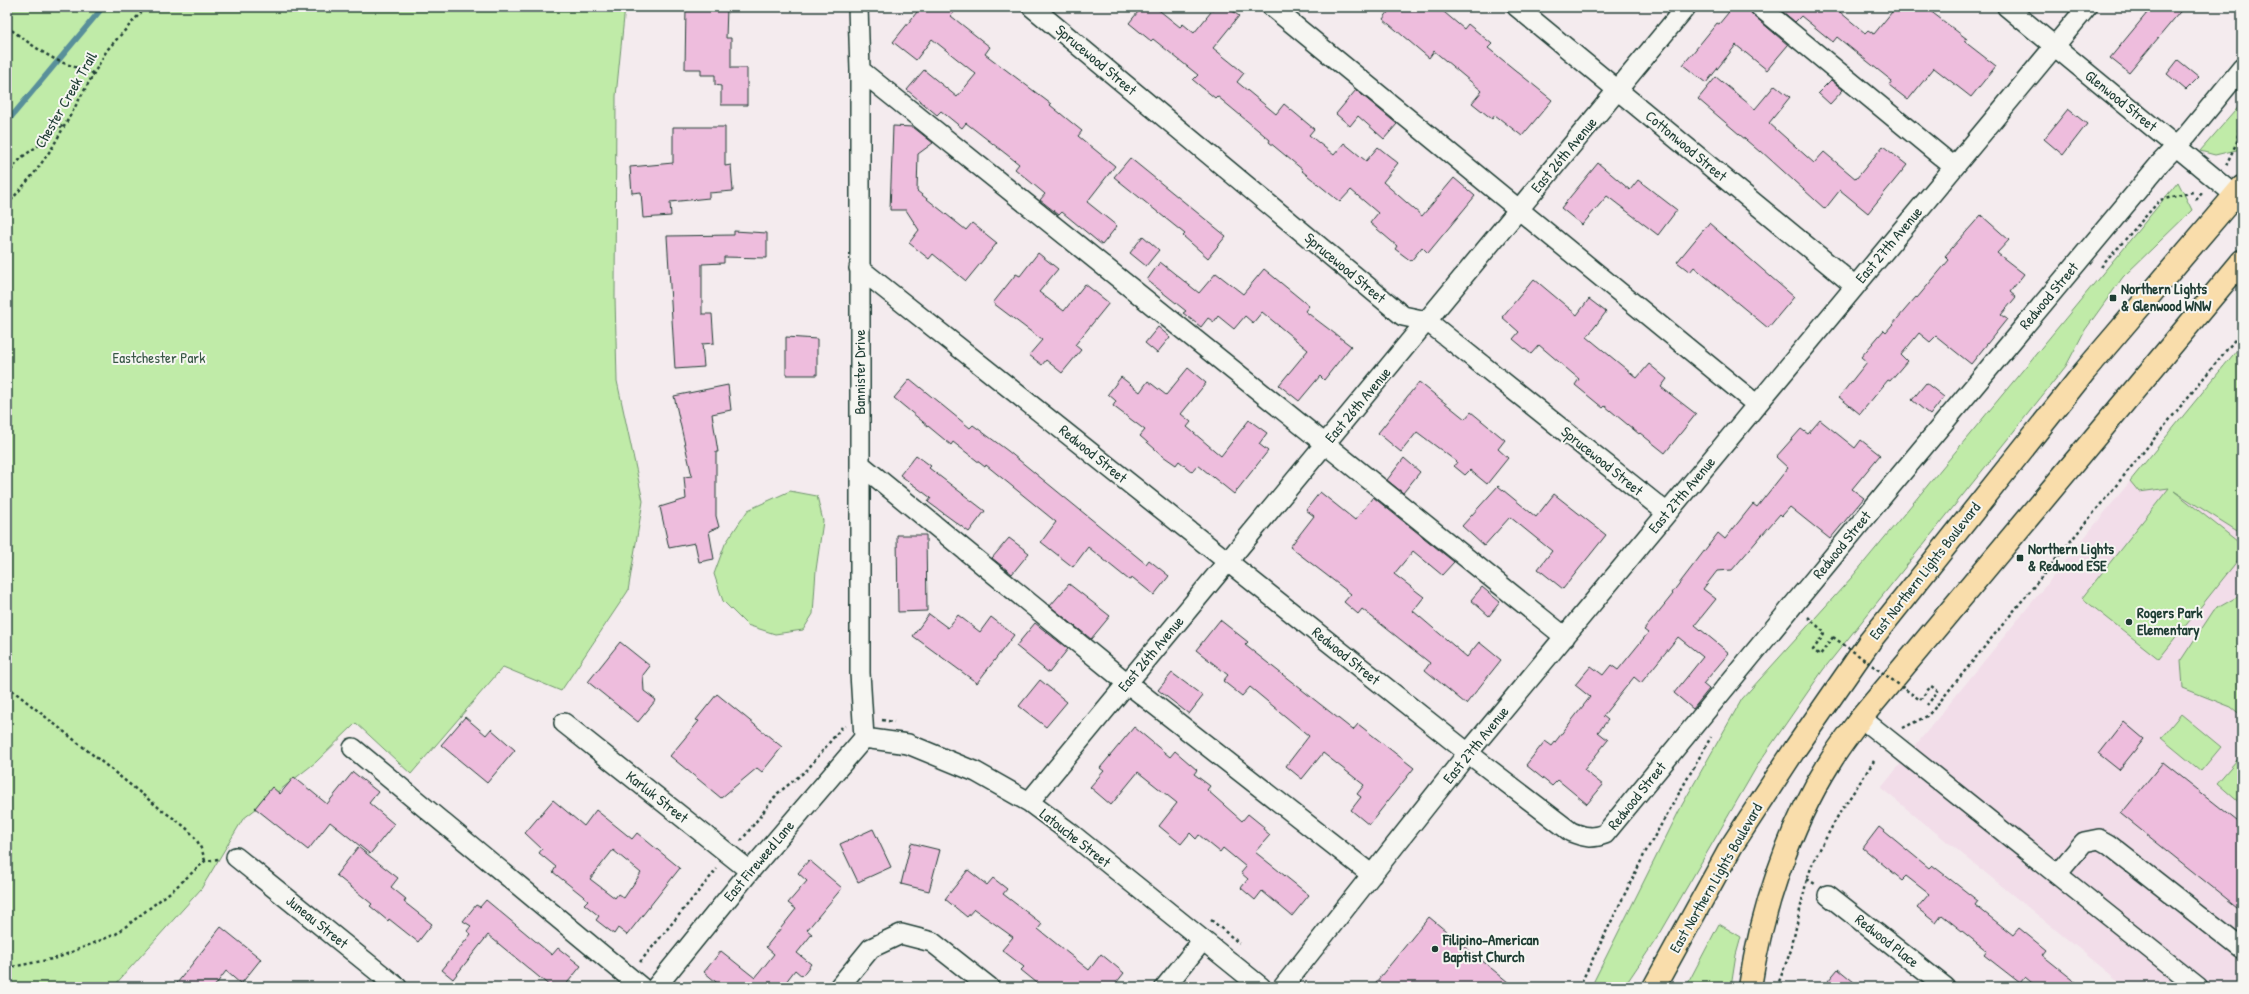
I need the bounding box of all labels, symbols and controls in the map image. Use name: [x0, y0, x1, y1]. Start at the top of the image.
street label: Sprucewood Street: [1051, 19, 1142, 100]
street label: Chester Creek Trail: [29, 48, 102, 152]
street label: Glenwood Street: [2081, 65, 2162, 137]
street label: Cottonwood Street: [1641, 105, 1732, 187]
street label: East 26th Avenue: [1526, 112, 1602, 197]
street label: East 27th Avenue: [1850, 202, 1927, 288]
street label: Sprucewood Street: [1300, 227, 1391, 308]
street label: Redwood Street: [2014, 257, 2084, 334]
place label: Northern Lights & Glenwood WNW: [2121, 278, 2212, 316]
marker: Northern Lights & Glenwood WNW: [2108, 293, 2118, 303]
street label: Bannister Drive: [849, 330, 870, 414]
park label: Eastchester Park: [113, 347, 205, 368]
street label: East 26th Avenue: [1320, 362, 1396, 447]
street label: Redwood Street: [1055, 420, 1132, 488]
street label: Sprucewood Street: [1557, 421, 1648, 501]
street label: East 27th Avenue: [1643, 452, 1720, 538]
street label: East Northern Lights Boulevard: [1864, 497, 1985, 644]
street label: Redwood Street: [1808, 506, 1876, 583]
place label: Northern Lights & Redwood ESE: [2028, 538, 2114, 576]
marker: Northern Lights & Redwood ESE: [2015, 553, 2025, 563]
place label: Rogers Park Elementary: [2137, 602, 2203, 641]
street label: East 26th Avenue: [1113, 611, 1189, 696]
marker: Rogers Park Elementary: [2124, 617, 2134, 627]
street label: Redwood Street: [1308, 622, 1385, 690]
street label: East 27th Avenue: [1438, 701, 1513, 788]
street label: Redwood Street: [1603, 757, 1671, 834]
street label: Karluk Street: [622, 766, 694, 828]
street label: East Northern Lights Boulevard: [1664, 799, 1767, 956]
street label: Latouche Street: [1035, 803, 1116, 873]
street label: East Fireweed Lane: [718, 816, 799, 906]
street label: Juneau Street: [282, 890, 354, 954]
street label: Redwood Place: [1851, 909, 1924, 972]
place label: Filipino-American Baptist Church: [1442, 929, 1539, 968]
marker: Filipino-American Baptist Church: [1430, 944, 1440, 954]

